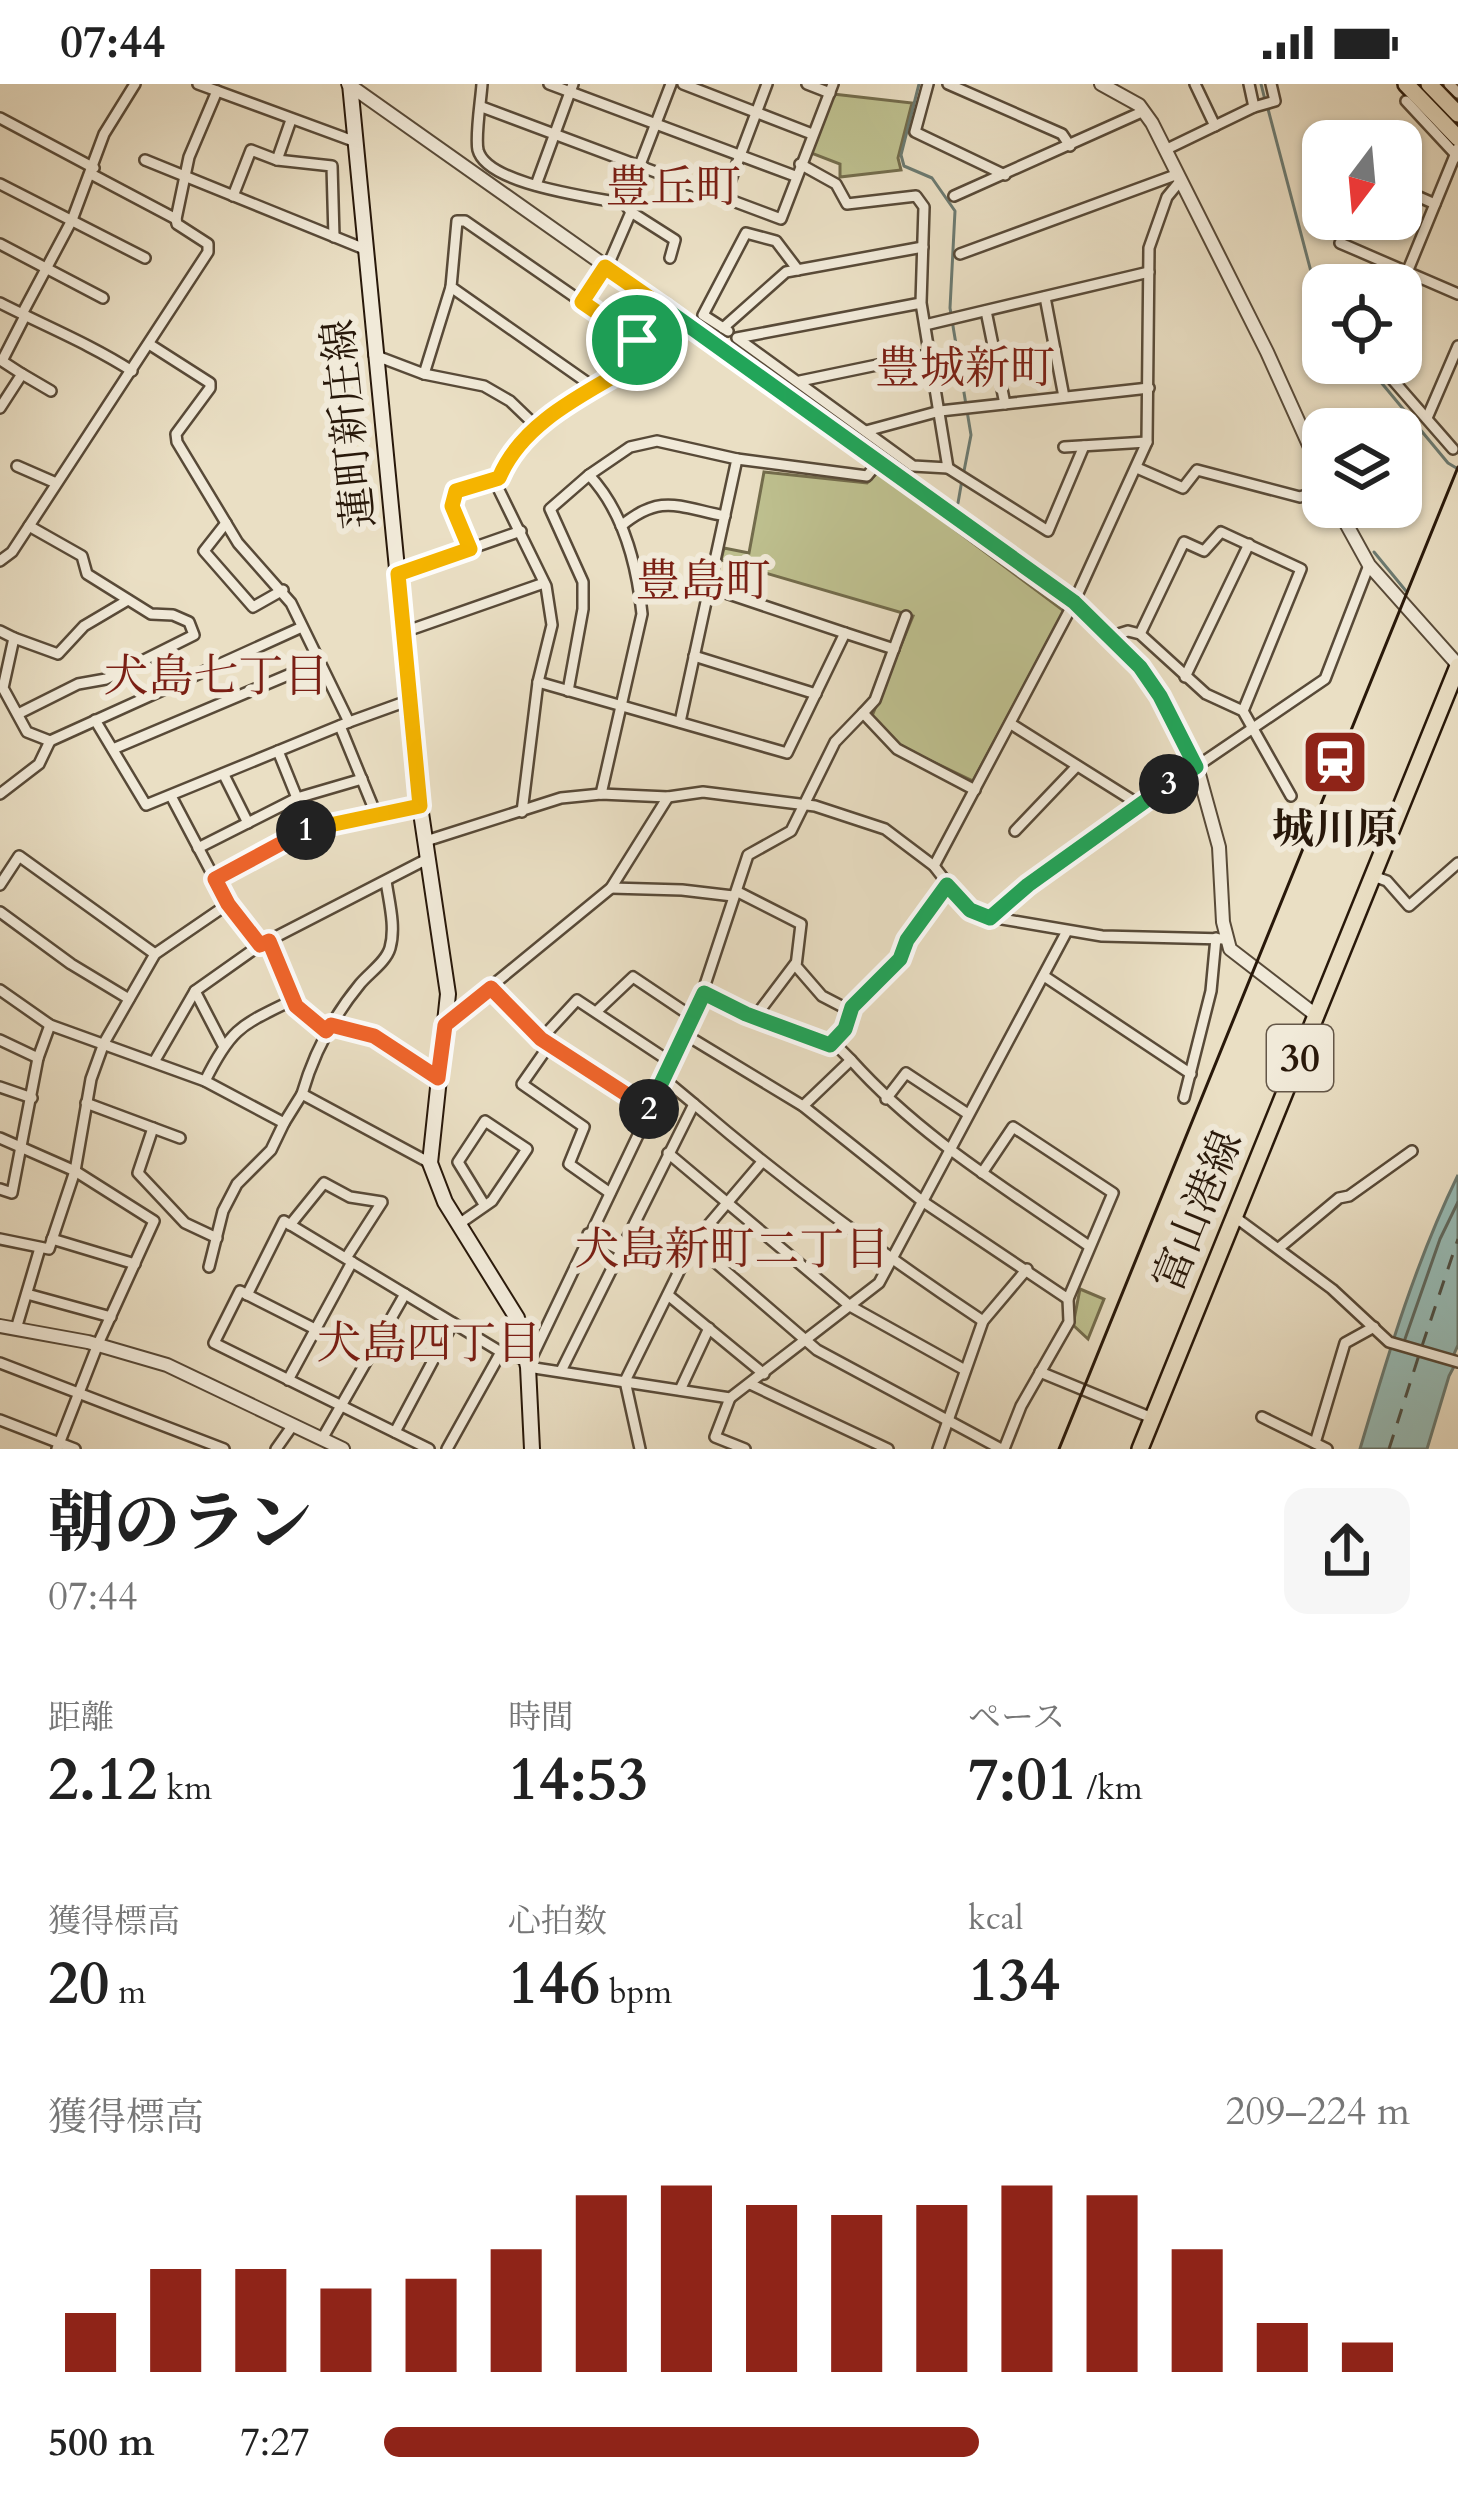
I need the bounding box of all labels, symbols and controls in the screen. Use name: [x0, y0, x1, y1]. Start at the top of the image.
text: 07:44: [60, 12, 165, 73]
north arrow: [1302, 120, 1422, 240]
map controls: [1302, 120, 1422, 528]
district label: 豊丘町: [605, 157, 741, 218]
button: locate: [1302, 264, 1422, 384]
pin: [586, 289, 688, 391]
icon: arrive: [604, 307, 670, 373]
street label: 蓮町新庄線: [310, 317, 388, 531]
district label: 豊城新町: [875, 338, 1055, 399]
button: layers: [1302, 408, 1422, 528]
district label: 豊島町: [635, 551, 771, 612]
district label: 犬島七丁目: [103, 646, 329, 707]
station icon: 城川原: [1300, 727, 1370, 797]
pin: 3: [1139, 754, 1199, 814]
text: 3: [1161, 761, 1177, 806]
pin: 1: [276, 800, 336, 860]
place label: 城川原: [1272, 801, 1398, 858]
text: 1: [298, 807, 314, 852]
road number: 30: [1267, 1025, 1333, 1091]
pin: 2: [619, 1079, 679, 1139]
text: 2: [641, 1086, 657, 1131]
street label: 富山港線: [1140, 1122, 1256, 1300]
district label: 犬島新町二丁目: [574, 1219, 890, 1280]
district label: 犬島四丁目: [316, 1313, 542, 1374]
text: 朝のラン: [48, 1480, 312, 1569]
button: share: [1284, 1488, 1410, 1614]
text: 07:44: [48, 1570, 138, 1623]
text: 距離: [48, 1695, 114, 1740]
text: 時間: [508, 1695, 574, 1740]
text: ペース: [968, 1695, 1065, 1740]
text: 2.12: [48, 1740, 158, 1821]
text: 14:53: [508, 1740, 648, 1821]
text: 7:01: [968, 1740, 1078, 1821]
text: km: [158, 1766, 212, 1811]
text: /km: [1078, 1766, 1143, 1811]
text: kcal: [968, 1896, 1023, 1941]
text: 獲得標高: [48, 1899, 180, 1944]
text: 心拍数: [508, 1899, 607, 1944]
text: 134: [968, 1941, 1060, 2022]
text: 20: [48, 1944, 109, 2025]
text: 146: [508, 1944, 600, 2025]
text: m: [109, 1970, 146, 2015]
text: bpm: [600, 1970, 672, 2015]
text: 209–224 m: [1225, 2085, 1410, 2138]
text: 獲得標高: [48, 2091, 204, 2144]
text: 500 m: [48, 2416, 154, 2469]
text: 7:27: [240, 2416, 310, 2469]

